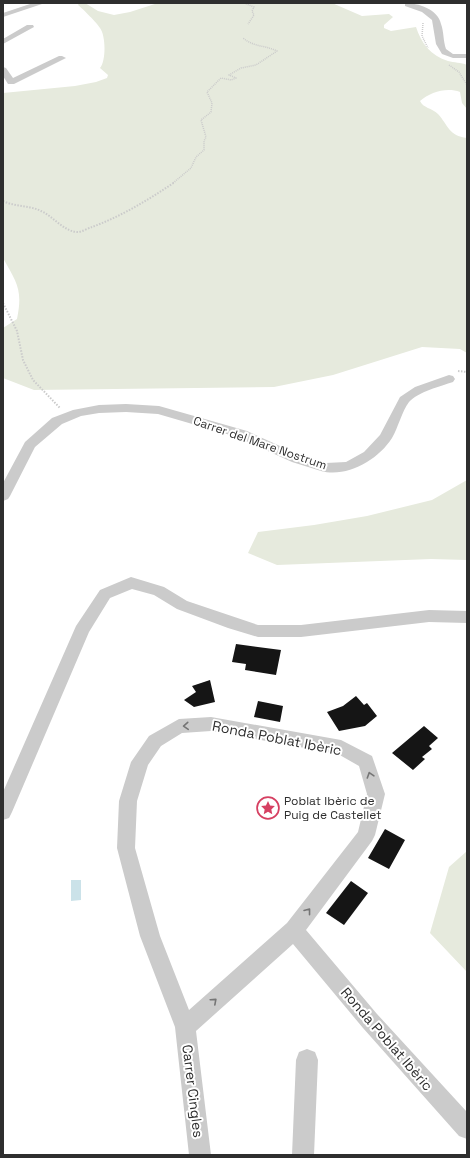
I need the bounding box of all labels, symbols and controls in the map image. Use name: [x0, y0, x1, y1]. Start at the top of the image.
street label: Carrer del Mare Nostrum: [191, 413, 329, 473]
street label: Ronda Poblat Ibèric: [211, 717, 343, 759]
one-way arrow: [183, 721, 189, 730]
one-way arrow: [366, 772, 375, 779]
place label: Poblat Ibèric de Puig de Castellet: [284, 793, 382, 823]
place icon: Poblat Ibèric de Puig de Castellet: [255, 795, 281, 821]
one-way arrow: [303, 909, 310, 916]
street label: Ronda Poblat Ibèric: [337, 983, 437, 1095]
one-way arrow: [209, 998, 217, 1006]
street label: Carrer Cingles: [178, 1043, 208, 1139]

